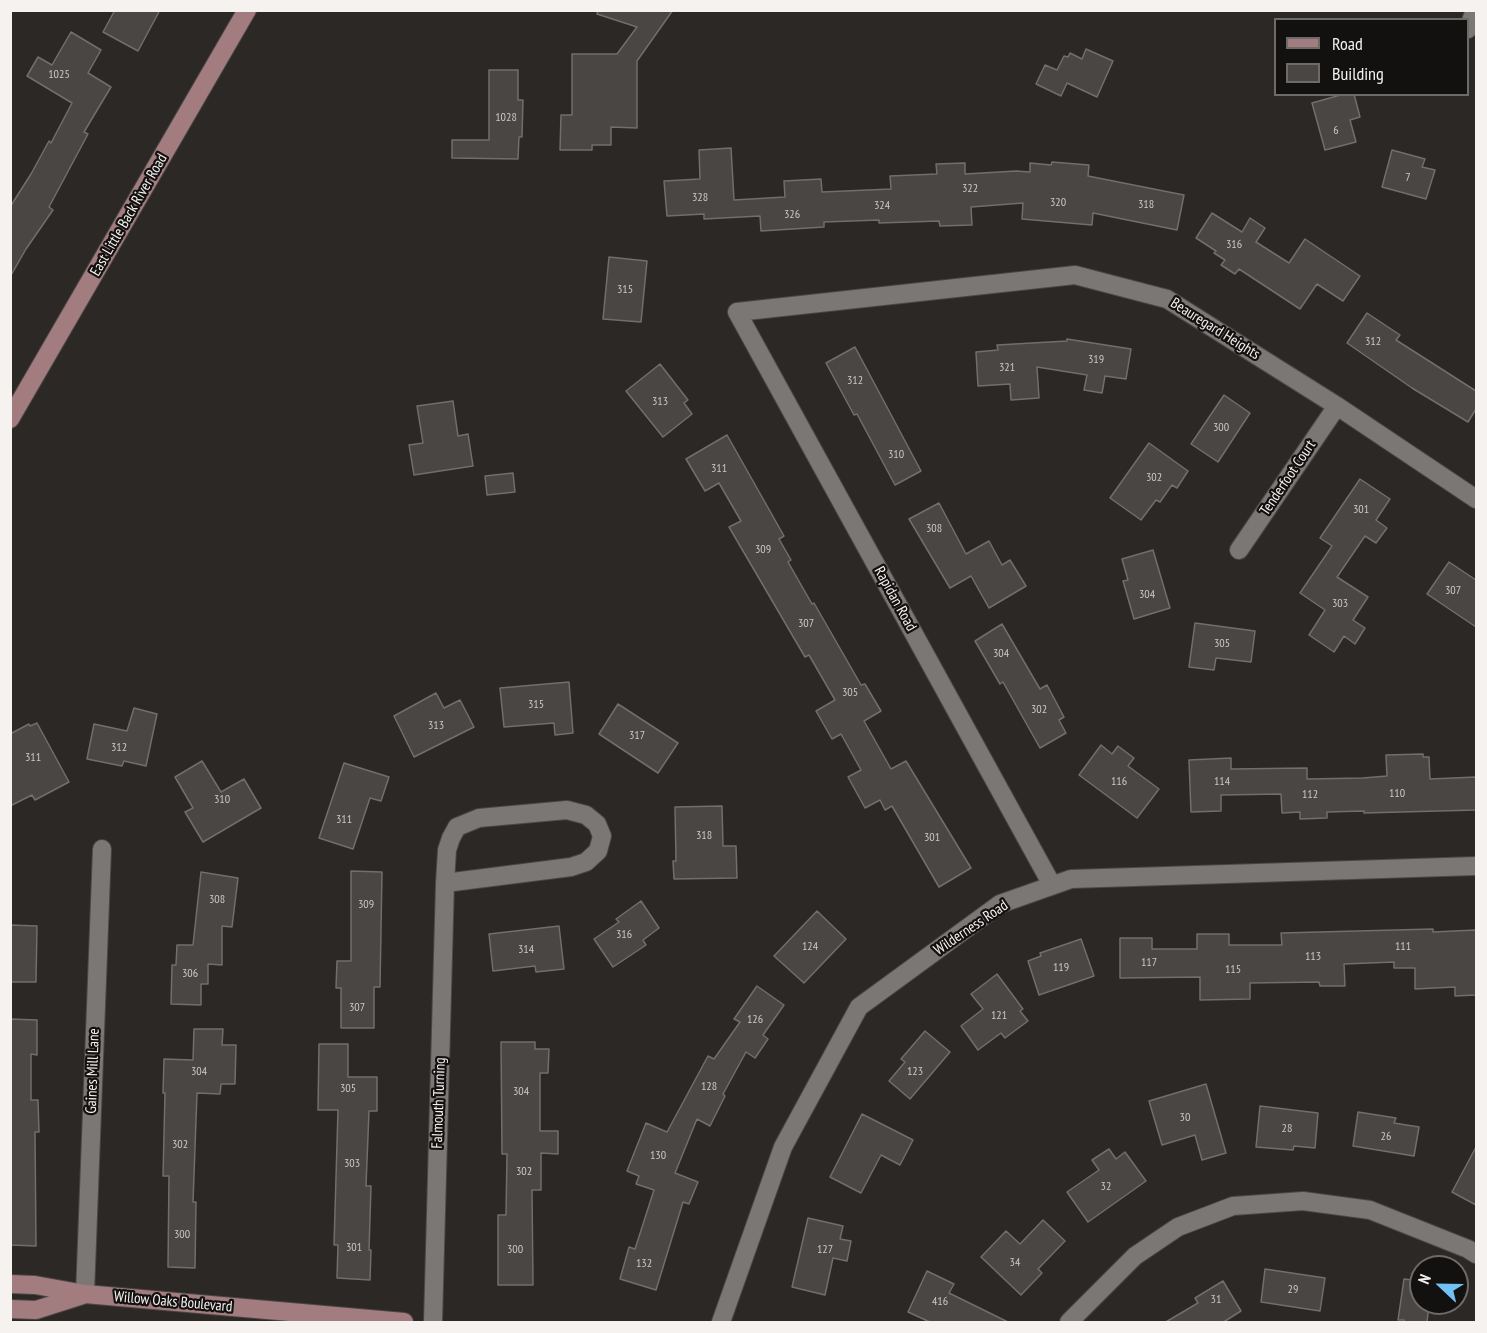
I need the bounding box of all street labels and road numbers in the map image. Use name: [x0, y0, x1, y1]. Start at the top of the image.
street label: East Little Back River Road: [87, 151, 171, 279]
street label: Beauregard Heights: [1167, 294, 1263, 364]
street label: Tenderfoot Court: [1256, 437, 1320, 519]
street label: Rapidan Road: [870, 564, 920, 634]
street label: Wilderness Road: [931, 897, 1011, 959]
street label: Gaines Mill Lane: [83, 1028, 103, 1114]
street label: Falmouth Turning: [428, 1057, 450, 1149]
street label: Willow Oaks Boulevard: [113, 1288, 233, 1316]

